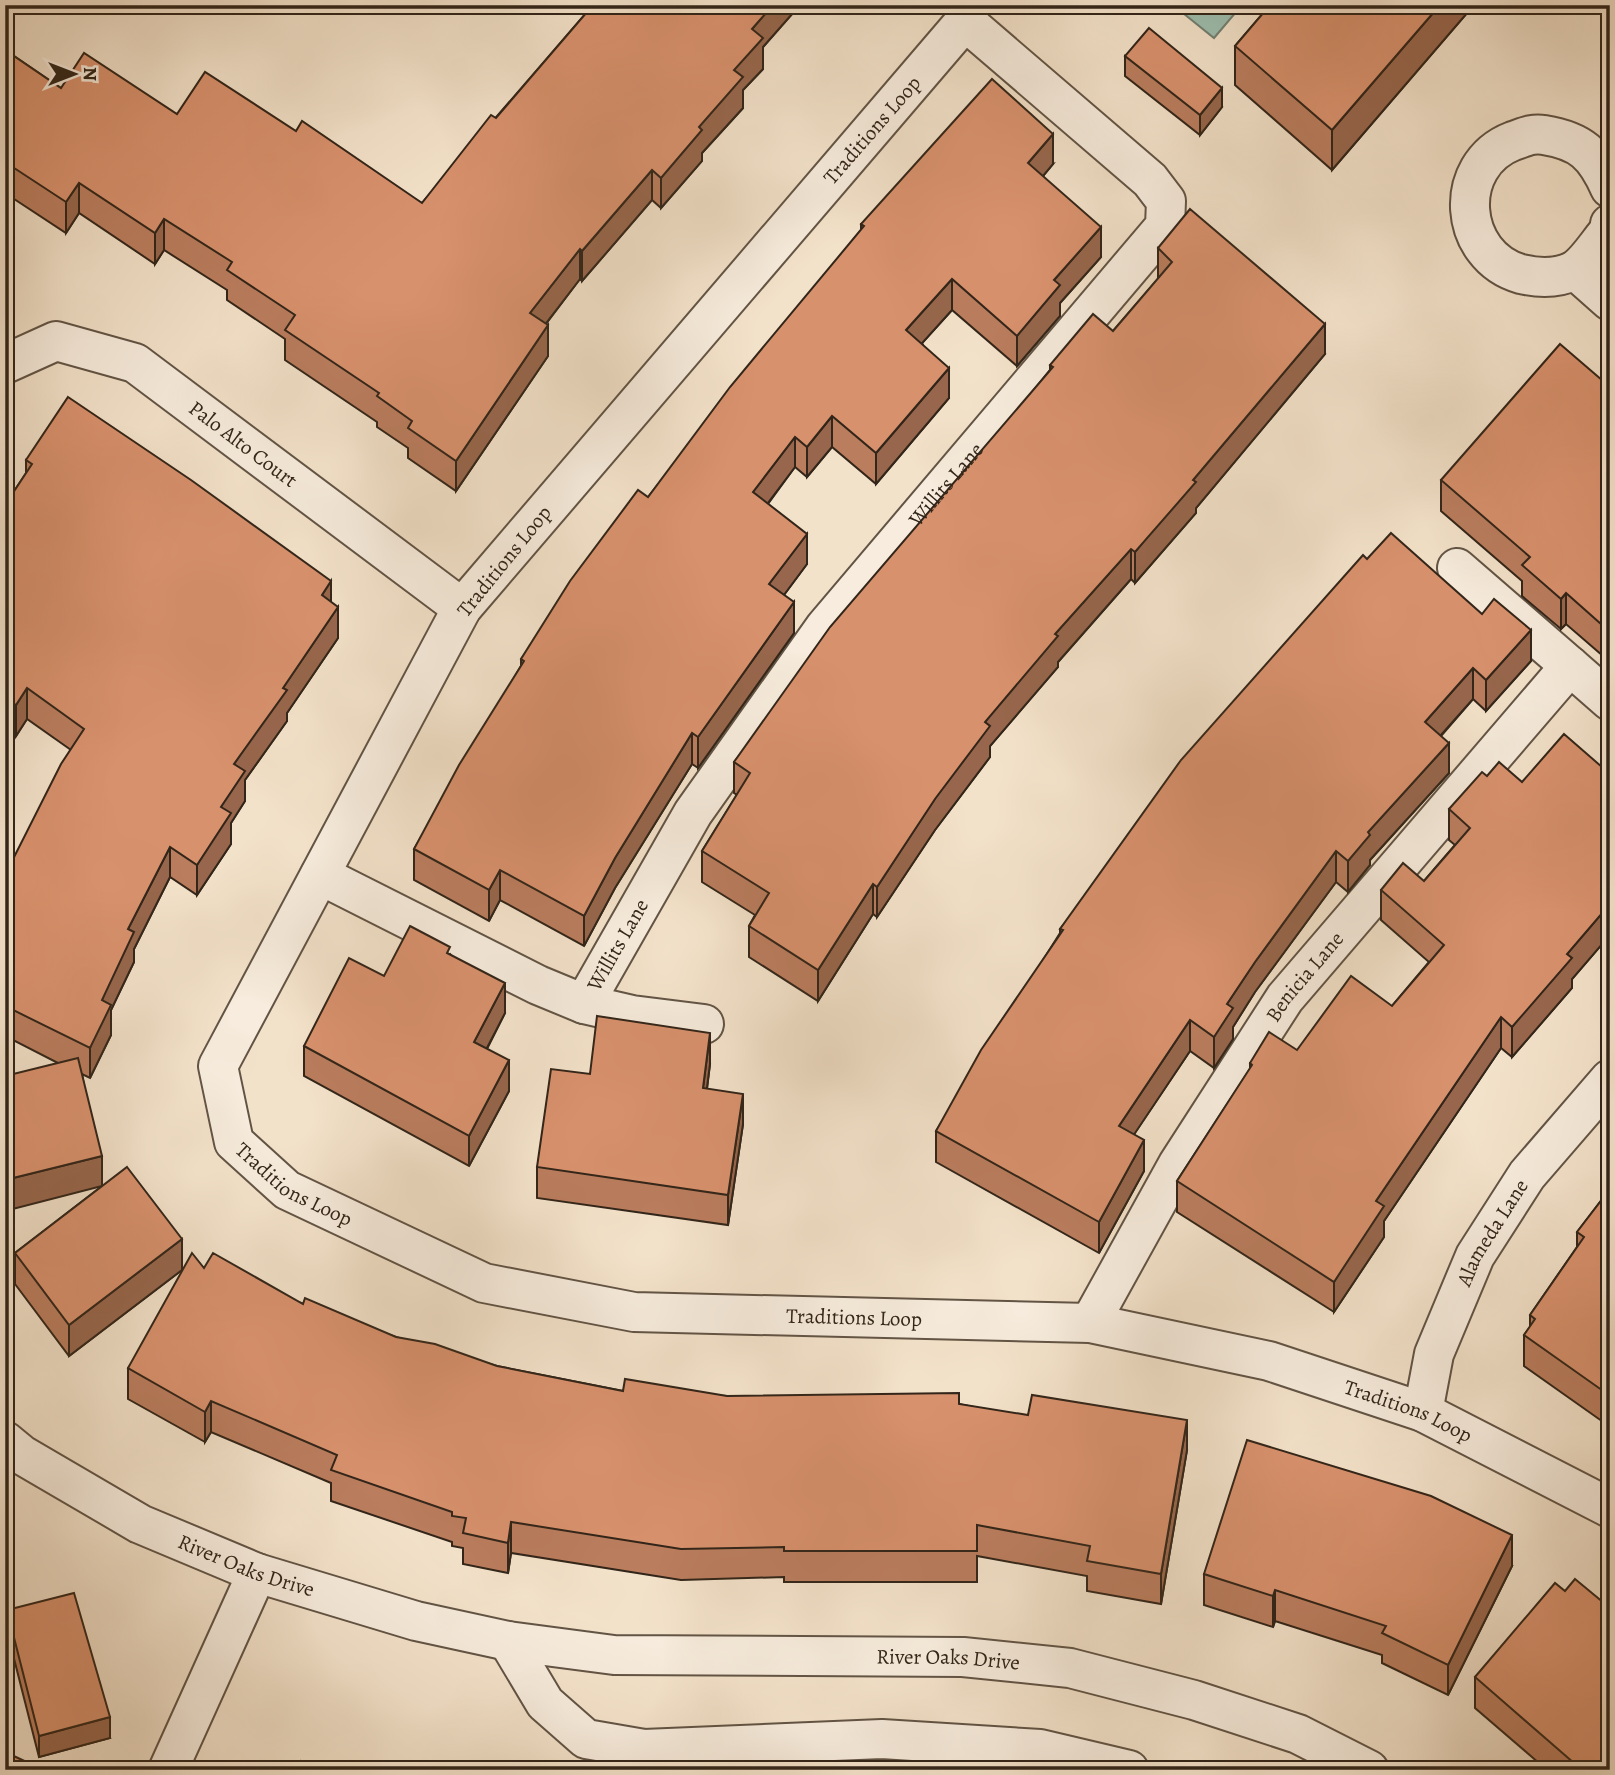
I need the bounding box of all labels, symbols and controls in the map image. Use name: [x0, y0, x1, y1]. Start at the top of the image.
north arrow: [38, 38, 108, 108]
text: N: [77, 67, 103, 81]
street label: Traditions Loop: [817, 70, 927, 190]
street label: Palo Alto Court: [183, 394, 303, 494]
street label: Willits Lane: [902, 436, 990, 533]
street label: Traditions Loop: [450, 499, 558, 623]
street label: Willits Lane: [580, 894, 655, 997]
street label: Benicia Lane: [1259, 926, 1350, 1027]
street label: Traditions Loop: [229, 1136, 357, 1233]
street label: Alameda Lane: [1450, 1174, 1535, 1291]
street label: Traditions Loop: [786, 1302, 922, 1333]
street label: Traditions Loop: [1341, 1373, 1477, 1449]
street label: River Oaks Drive: [174, 1527, 318, 1604]
street label: River Oaks Drive: [876, 1643, 1021, 1677]

